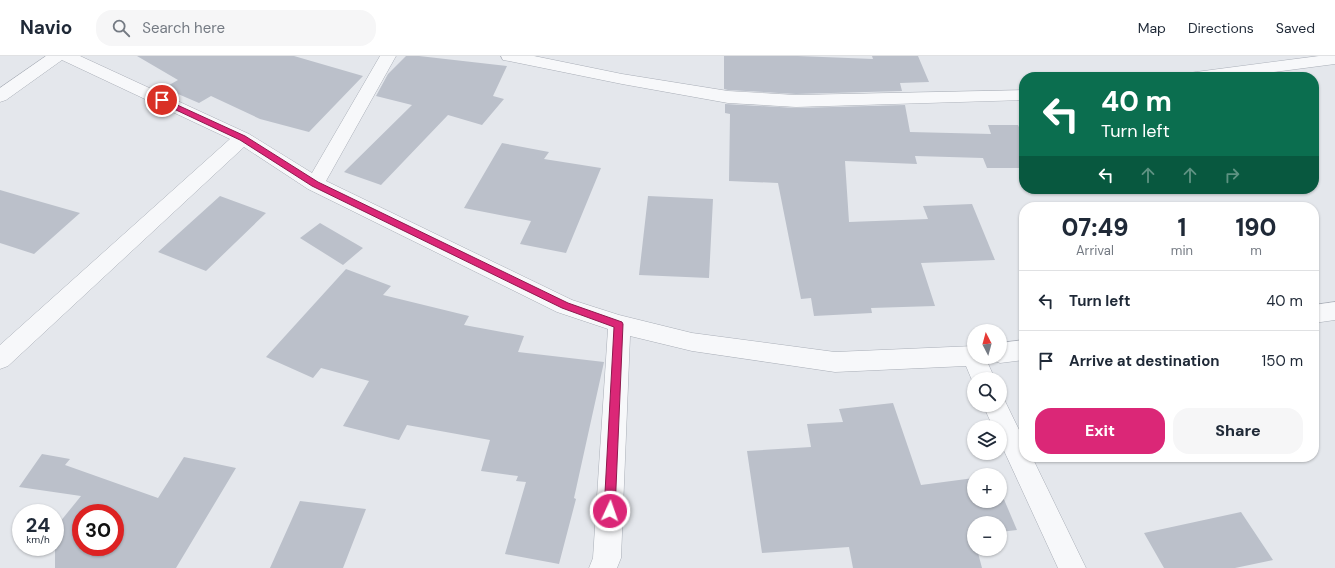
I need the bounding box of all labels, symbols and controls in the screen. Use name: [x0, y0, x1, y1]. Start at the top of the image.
search box: [96, 10, 376, 46]
text: Navio: [20, 15, 72, 40]
icon: search: [110, 17, 132, 39]
text: Search here: [142, 18, 225, 38]
text: Map: [1138, 19, 1166, 37]
text: Directions: [1188, 19, 1254, 37]
text: Saved: [1276, 19, 1315, 37]
pin: [145, 83, 179, 117]
text: 40 m: [1101, 83, 1172, 120]
icon: left: [1035, 88, 1087, 140]
icon: arrive: [151, 89, 173, 111]
text: Turn left: [1101, 119, 1170, 143]
icon: left: [1095, 164, 1117, 186]
icon: ahead: [1137, 164, 1159, 186]
icon: ahead: [1179, 164, 1201, 186]
icon: right: [1221, 164, 1243, 186]
text: 07:49: [1061, 212, 1128, 243]
text: 1: [1177, 212, 1186, 243]
text: 190: [1235, 212, 1277, 243]
text: Arrival: [1076, 242, 1114, 259]
text: min: [1171, 242, 1193, 259]
text: m: [1250, 242, 1262, 259]
icon: left: [1035, 290, 1057, 312]
text: Turn left: [1069, 291, 1130, 311]
text: 40 m: [1266, 291, 1303, 311]
north arrow: [967, 324, 1007, 364]
map controls: [967, 324, 1007, 556]
icon: arrive: [1035, 350, 1057, 372]
text: Arrive at destination: [1069, 351, 1220, 371]
text: 150 m: [1262, 351, 1303, 371]
button: search: [967, 372, 1007, 412]
button: Exit: [1035, 408, 1165, 454]
button: Share: [1173, 408, 1303, 454]
button: layers: [967, 420, 1007, 460]
button: +: [967, 468, 1007, 508]
position arrow: [589, 490, 631, 532]
speed limit sign: 30: [72, 504, 124, 556]
text: 24: [26, 512, 50, 538]
button: −: [967, 516, 1007, 556]
text: km/h: [26, 533, 50, 546]

